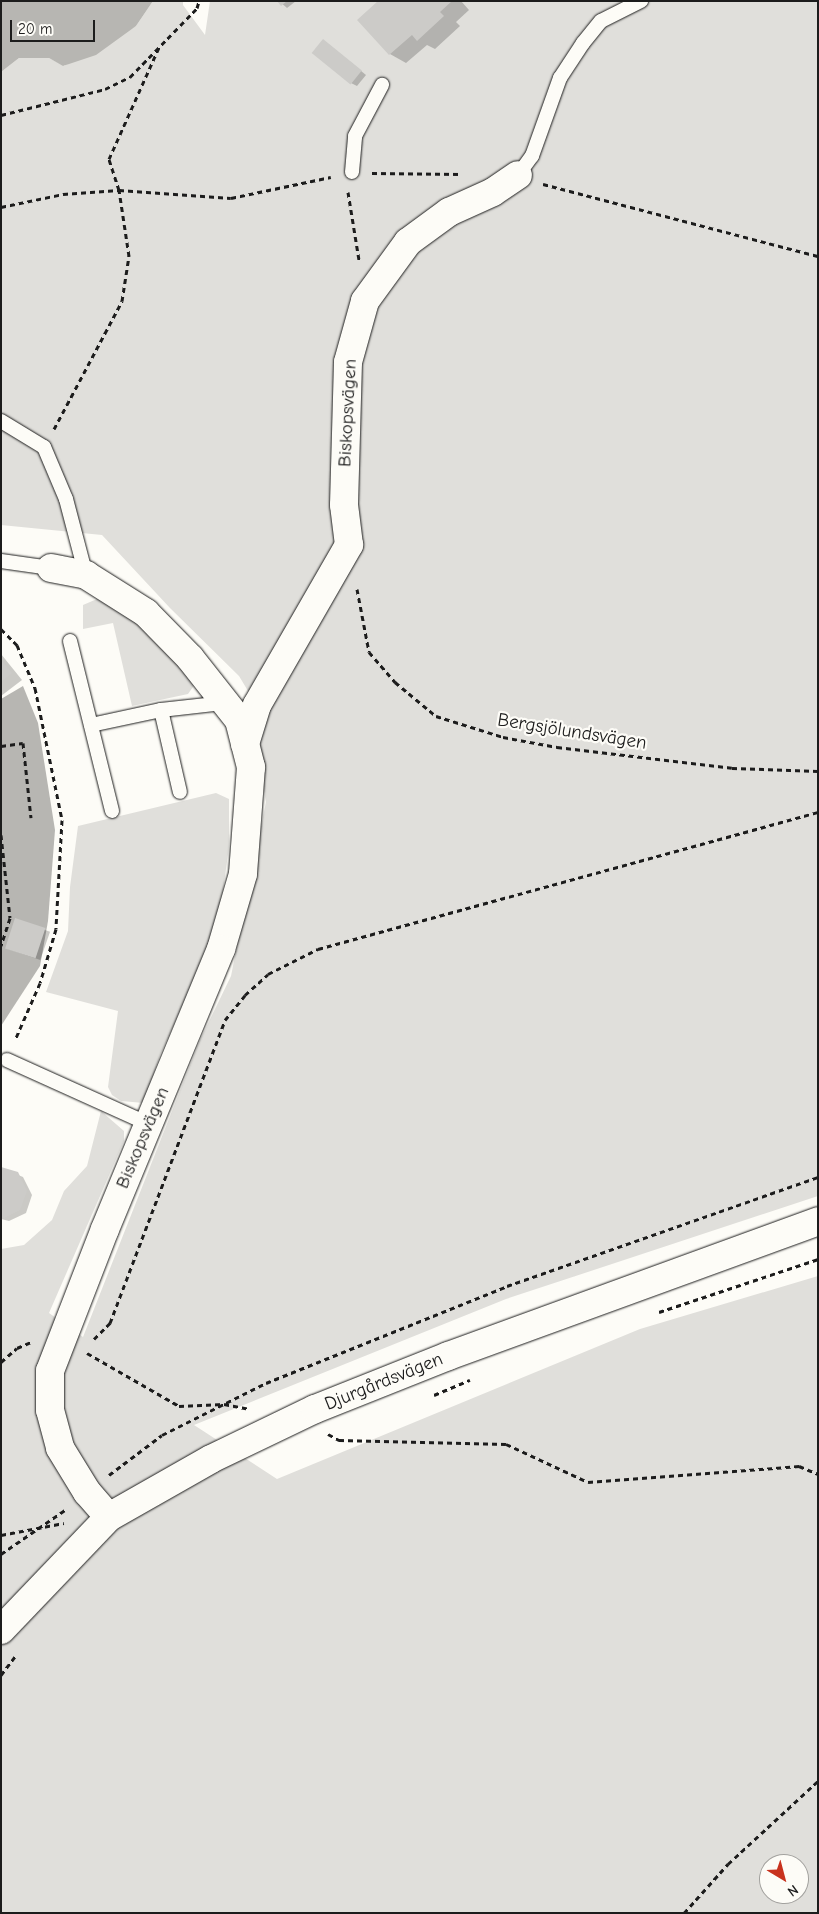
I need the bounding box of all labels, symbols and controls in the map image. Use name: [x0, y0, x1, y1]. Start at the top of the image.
scale bar: [12, 10, 98, 42]
text: 20 m: [18, 20, 52, 38]
street label: Biskopsvägen: [334, 358, 362, 468]
street label: Bergsjölundsvägen: [496, 709, 648, 755]
street label: Biskopsvägen: [111, 1084, 175, 1192]
street label: Djurgårdsvägen: [322, 1348, 446, 1416]
north arrow: [759, 1854, 809, 1904]
text: N: [784, 1881, 801, 1900]

